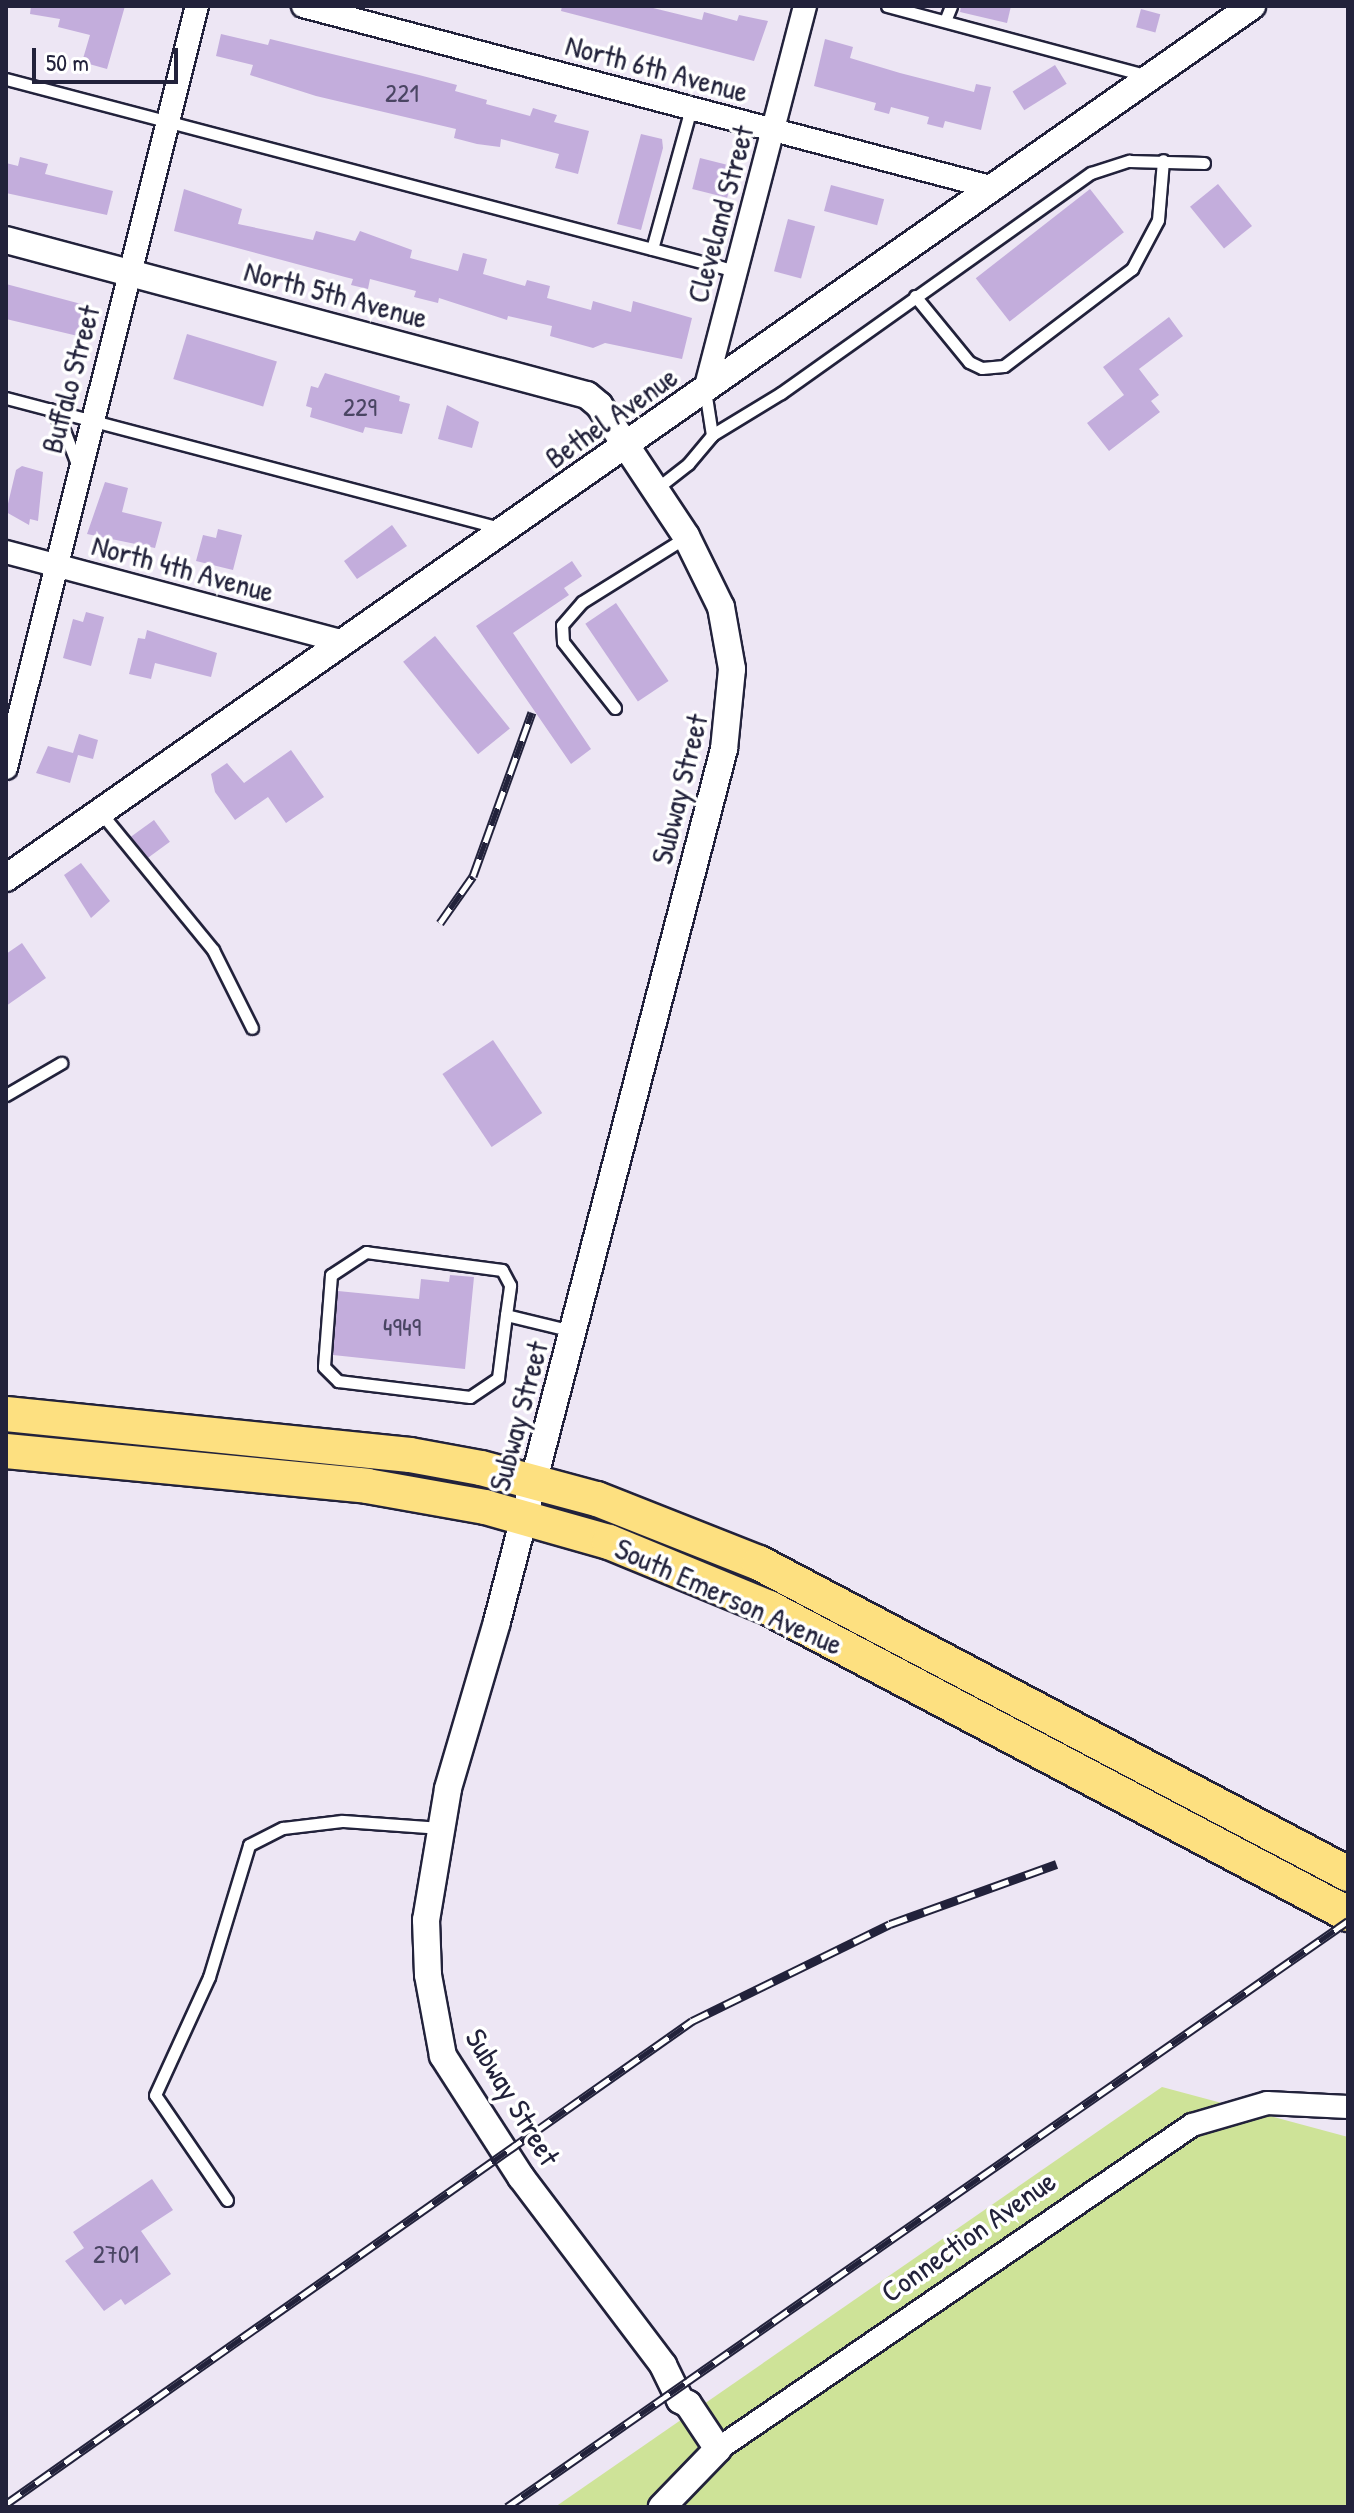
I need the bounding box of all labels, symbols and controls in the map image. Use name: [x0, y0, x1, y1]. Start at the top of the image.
street label: North 6th Avenue: [562, 26, 752, 110]
scale bar: [36, 32, 182, 82]
text: 50 m: [46, 46, 89, 78]
house number: 221: [385, 77, 419, 109]
street label: Cleveland Street: [679, 121, 761, 307]
street label: North 5th Avenue: [241, 252, 431, 336]
street label: Buffalo Street: [33, 301, 107, 457]
street label: Bethel Avenue: [538, 358, 684, 476]
house number: 229: [343, 391, 377, 423]
street label: North 4th Avenue: [88, 526, 278, 610]
street label: Subway Street: [643, 710, 715, 868]
house number: 4949: [383, 1311, 421, 1343]
street label: Subway Street: [481, 1337, 555, 1495]
street label: South Emerson Avenue: [610, 1530, 848, 1662]
street label: Subway Street: [458, 2022, 568, 2172]
street label: Connection Avenue: [874, 2162, 1062, 2310]
house number: 2701: [93, 2238, 139, 2270]

